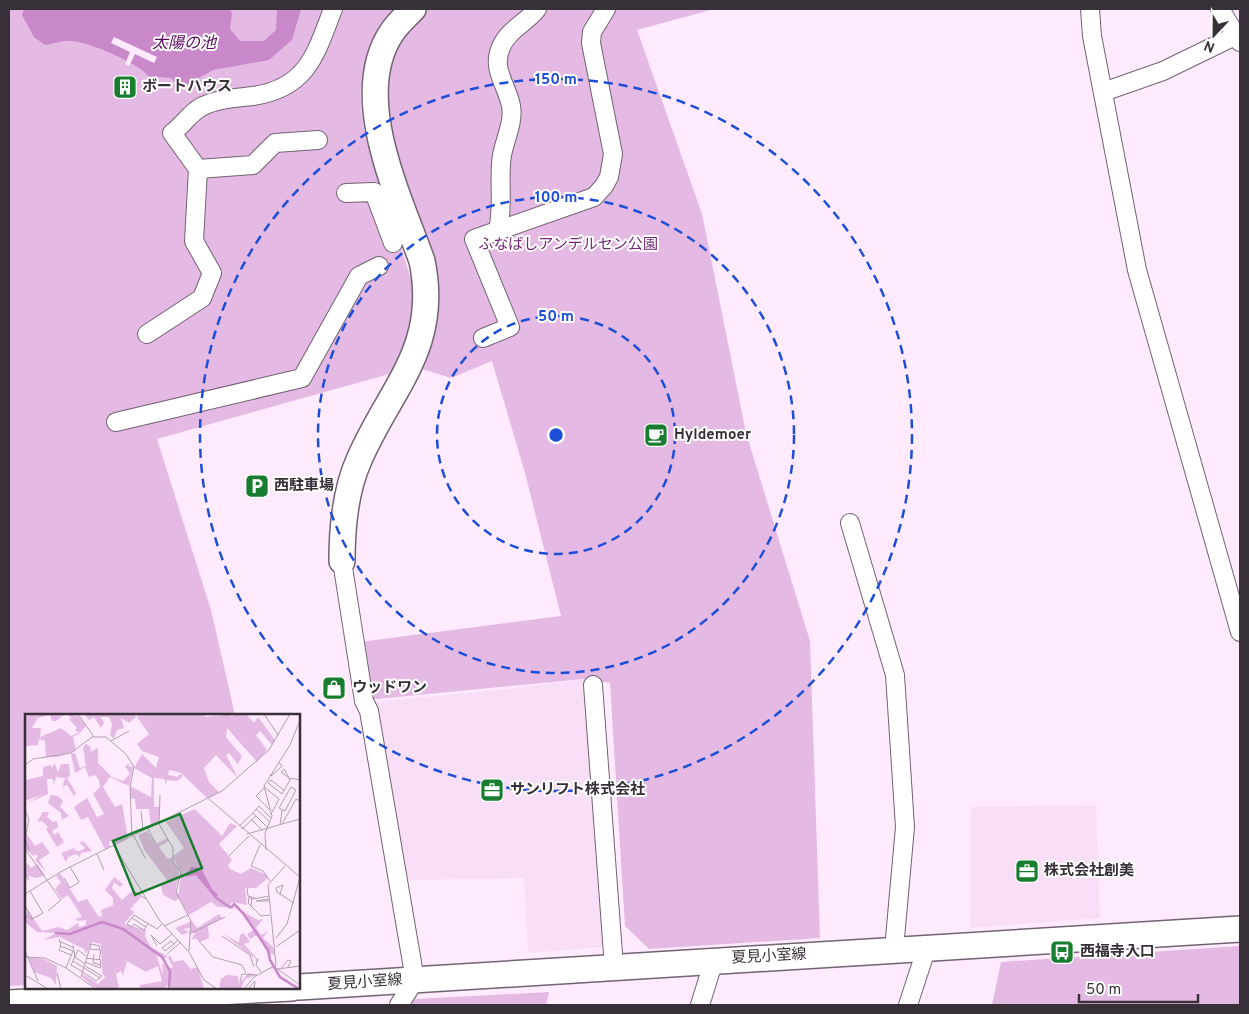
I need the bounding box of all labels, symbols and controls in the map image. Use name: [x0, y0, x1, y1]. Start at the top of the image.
north arrow: [1189, 10, 1239, 60]
water label: 太陽の池: [152, 34, 218, 54]
text: N: [1202, 36, 1218, 55]
text: 150 m: [535, 71, 577, 90]
building icon: ボートハウス: [112, 74, 138, 100]
place label: ボートハウス: [142, 78, 232, 97]
text: 100 m: [535, 189, 577, 208]
park label: ふなばしアンデルセン公園: [478, 236, 658, 255]
text: 50 m: [538, 308, 574, 327]
cafe icon: Hyldemoer: [643, 422, 669, 448]
centre of rings: [547, 426, 565, 444]
place label: Hyldemoer: [674, 426, 752, 445]
parking icon: 西駐車場: [244, 473, 270, 499]
place label: 西駐車場: [274, 477, 334, 496]
shop icon: ウッドワン: [321, 675, 347, 701]
place label: ウッドワン: [352, 679, 427, 698]
inset map: [25, 714, 300, 989]
office icon: サンリフト株式会社: [479, 777, 505, 803]
place label: サンリフト株式会社: [510, 780, 645, 800]
office icon: 株式会社創美: [1014, 858, 1040, 884]
place label: 株式会社創美: [1044, 861, 1134, 881]
bus stop icon: 西福寺入口: [1049, 939, 1075, 965]
place label: 西福寺入口: [1080, 943, 1155, 962]
street label: 夏見小室線: [731, 946, 807, 968]
street label: 夏見小室線: [327, 971, 403, 995]
scale bar: [1079, 972, 1198, 1004]
text: 50 m: [1086, 981, 1121, 1000]

